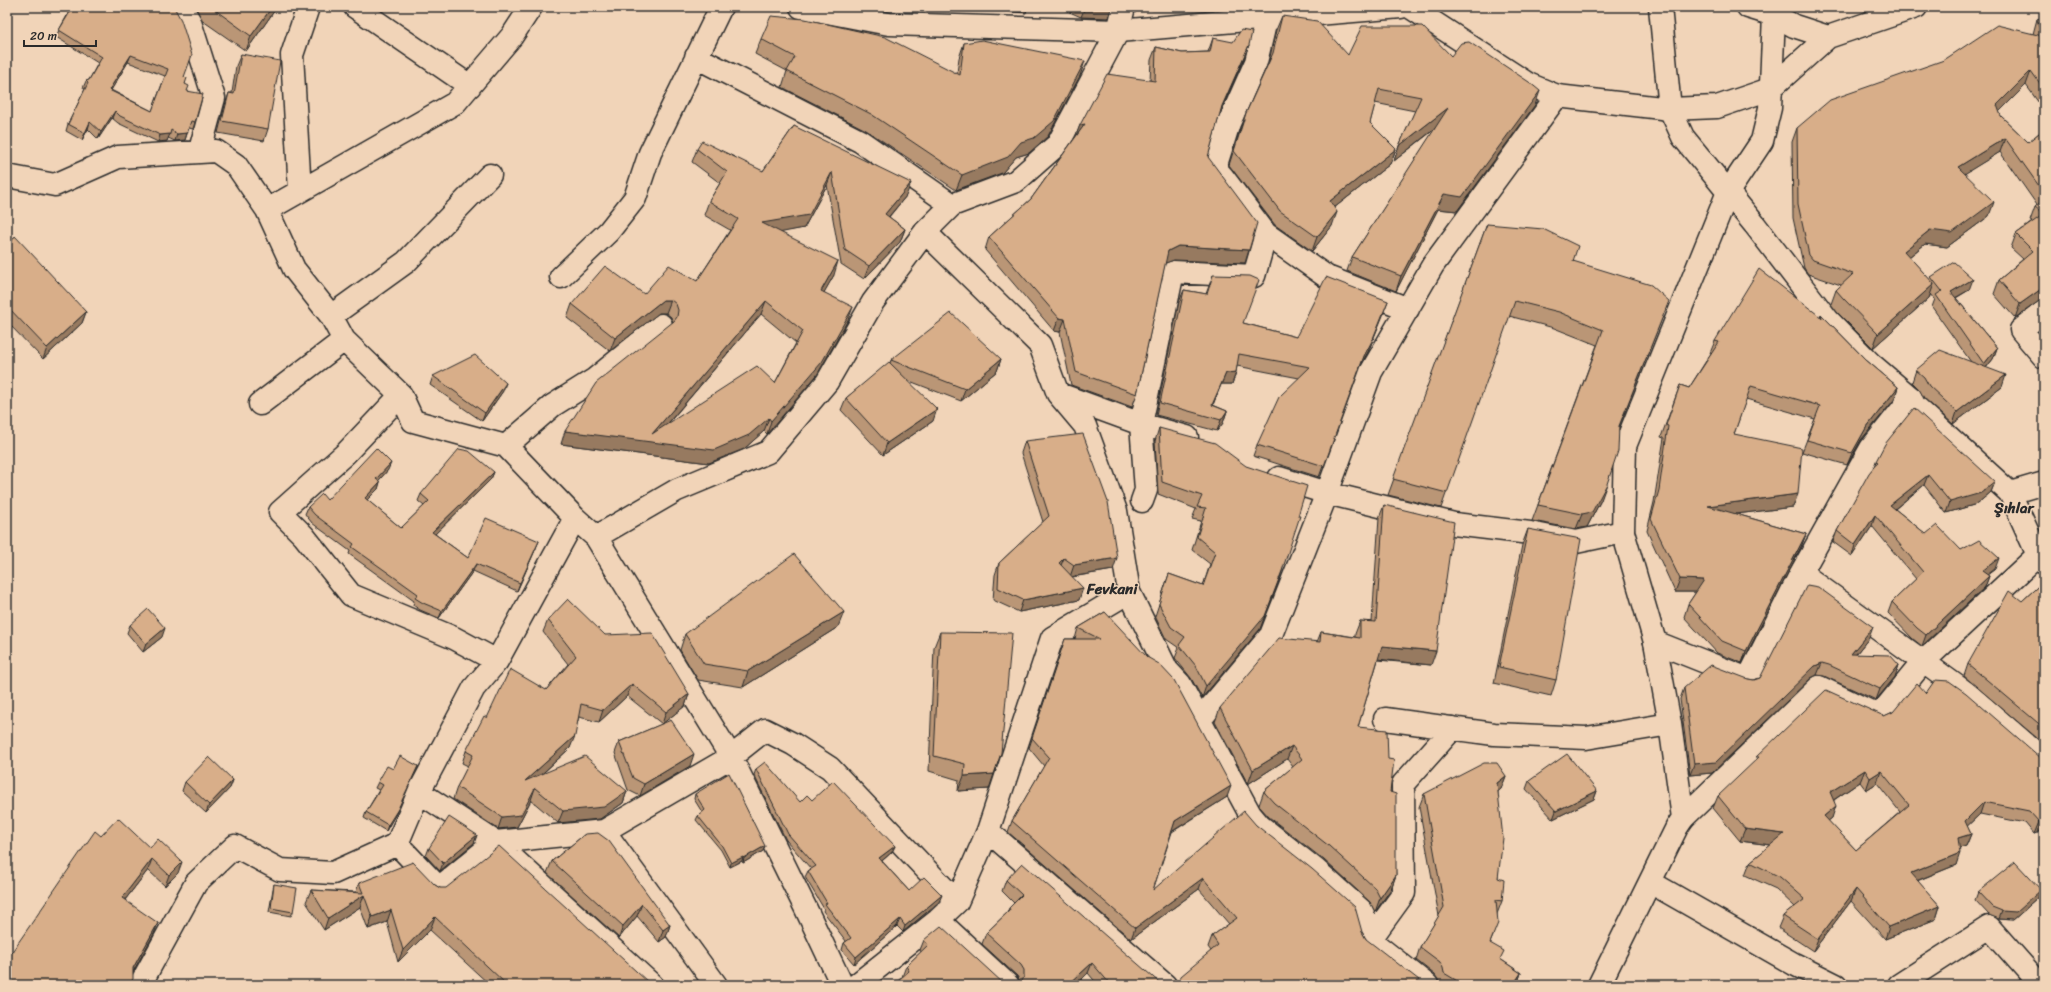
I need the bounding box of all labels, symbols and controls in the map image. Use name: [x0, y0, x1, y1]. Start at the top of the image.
scale bar: [24, 22, 96, 48]
text: 20 m: [30, 25, 57, 47]
district label: Şıhlar: [1993, 495, 2036, 521]
district label: Fevkani: [1086, 576, 1138, 602]

